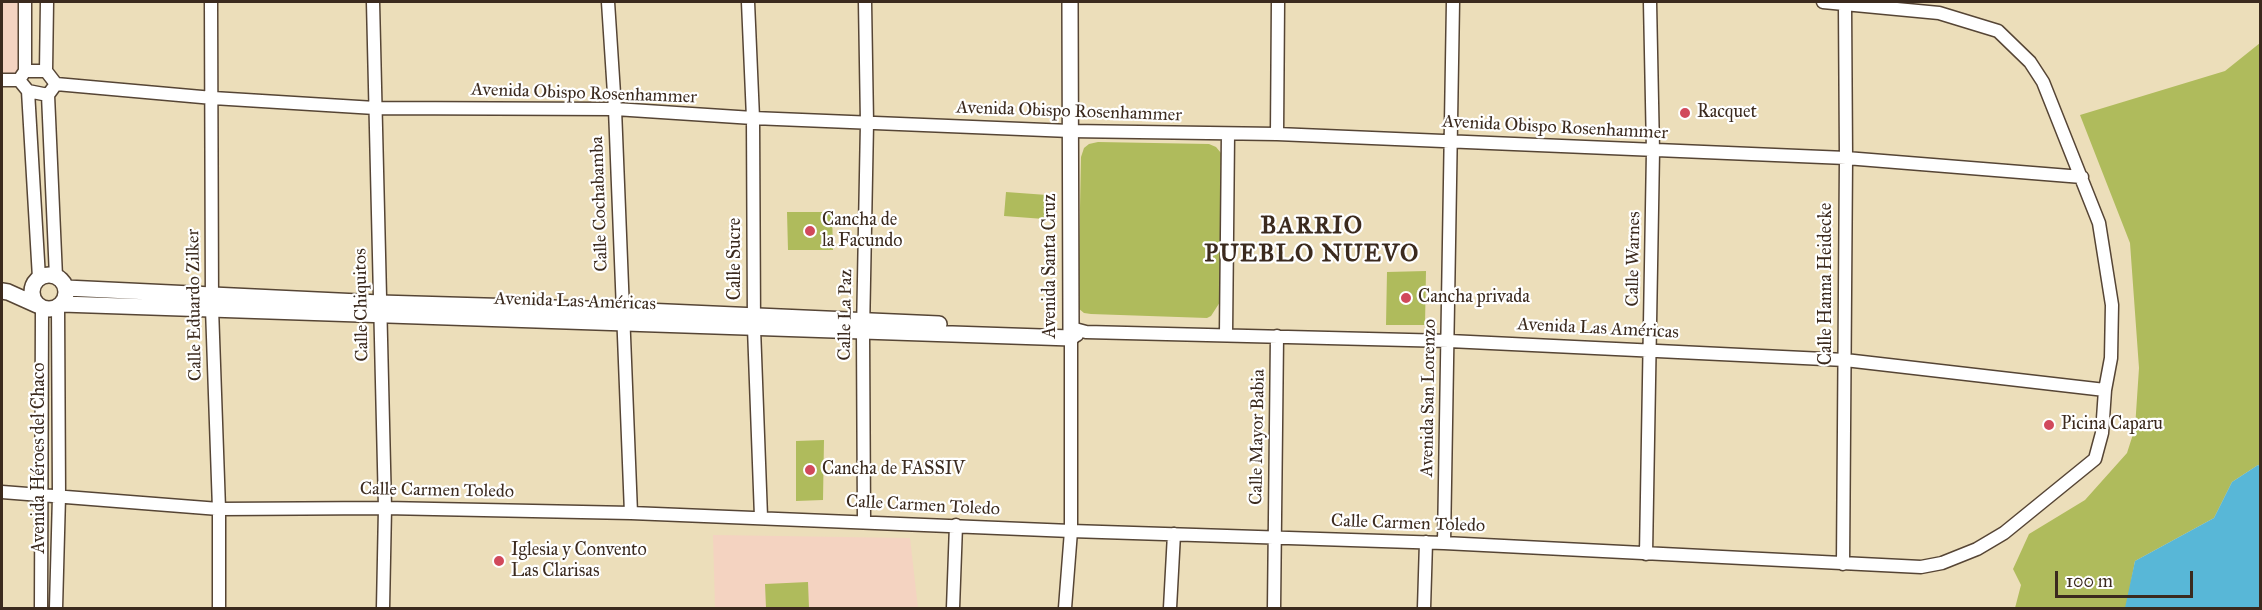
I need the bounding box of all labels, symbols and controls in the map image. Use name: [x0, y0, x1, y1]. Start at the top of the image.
street label: Avenida Obispo Rosenhammer: [471, 79, 697, 109]
street label: Avenida Obispo Rosenhammer: [956, 97, 1182, 127]
place label: Racquet: [1697, 102, 1757, 124]
marker: Racquet: [1678, 106, 1692, 120]
street label: Avenida Obispo Rosenhammer: [1442, 111, 1668, 145]
street label: Calle Cochabamba: [587, 136, 613, 272]
street label: Avenida Santa Cruz: [1040, 194, 1062, 338]
street label: Calle Hanna Heidecke: [1816, 203, 1838, 365]
place label: Cancha de la Facundo: [822, 210, 902, 252]
street label: Calle Warnes: [1622, 211, 1646, 307]
district label: BARRIO PUEBLO NUEVO: [1204, 213, 1420, 269]
street label: Calle Sucre: [725, 218, 747, 300]
marker: Cancha de la Facundo: [803, 224, 817, 238]
street label: Calle Eduardo Zilker: [183, 229, 207, 381]
street label: Calle Chiquitos: [350, 248, 374, 362]
street label: Calle La Paz: [834, 269, 858, 361]
place label: Cancha privada: [1418, 287, 1530, 309]
street label: Avenida Las Américas: [494, 288, 656, 316]
marker: Cancha privada: [1399, 291, 1413, 305]
street label: Avenida Las Américas: [1517, 314, 1679, 344]
street label: Avenida San Lorenzo: [1417, 319, 1441, 477]
street label: Avenida Héroes del Chaco: [29, 362, 51, 554]
street label: Calle Mayor Babia: [1246, 369, 1270, 505]
place label: Picina Caparu: [2061, 414, 2163, 436]
marker: Picina Caparu: [2042, 418, 2056, 432]
place label: Cancha de FASSIV: [822, 459, 965, 481]
marker: Cancha de FASSIV: [803, 463, 817, 477]
street label: Calle Carmen Toledo: [360, 479, 514, 503]
street label: Calle Carmen Toledo: [845, 491, 1001, 521]
street label: Calle Carmen Toledo: [1331, 511, 1485, 537]
place label: Iglesia y Convento Las Clarisas: [511, 540, 647, 582]
marker: Iglesia y Convento Las Clarisas: [492, 554, 506, 568]
scale bar: [2058, 559, 2196, 597]
text: 100 m: [2066, 570, 2113, 592]

